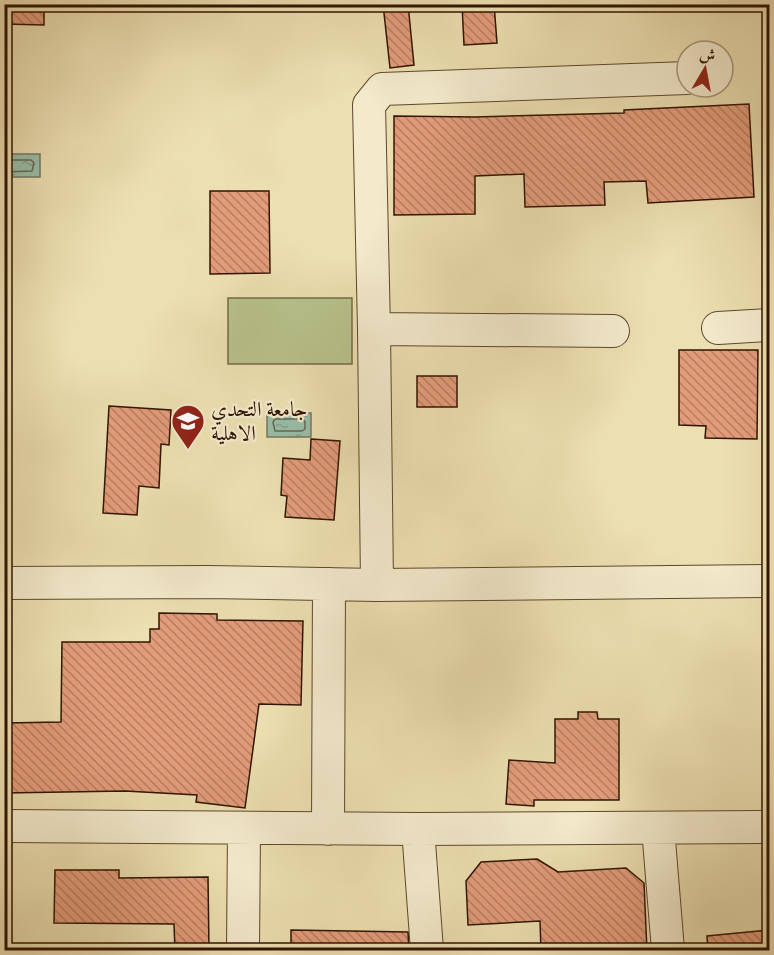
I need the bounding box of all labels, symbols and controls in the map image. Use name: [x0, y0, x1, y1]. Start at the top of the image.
north arrow: [675, 39, 735, 99]
text: ش: [698, 41, 718, 67]
place label: جامعة التحدي الاهلية: [211, 393, 307, 448]
school or university icon: جامعة التحدي الاهلية: [170, 403, 206, 450]

